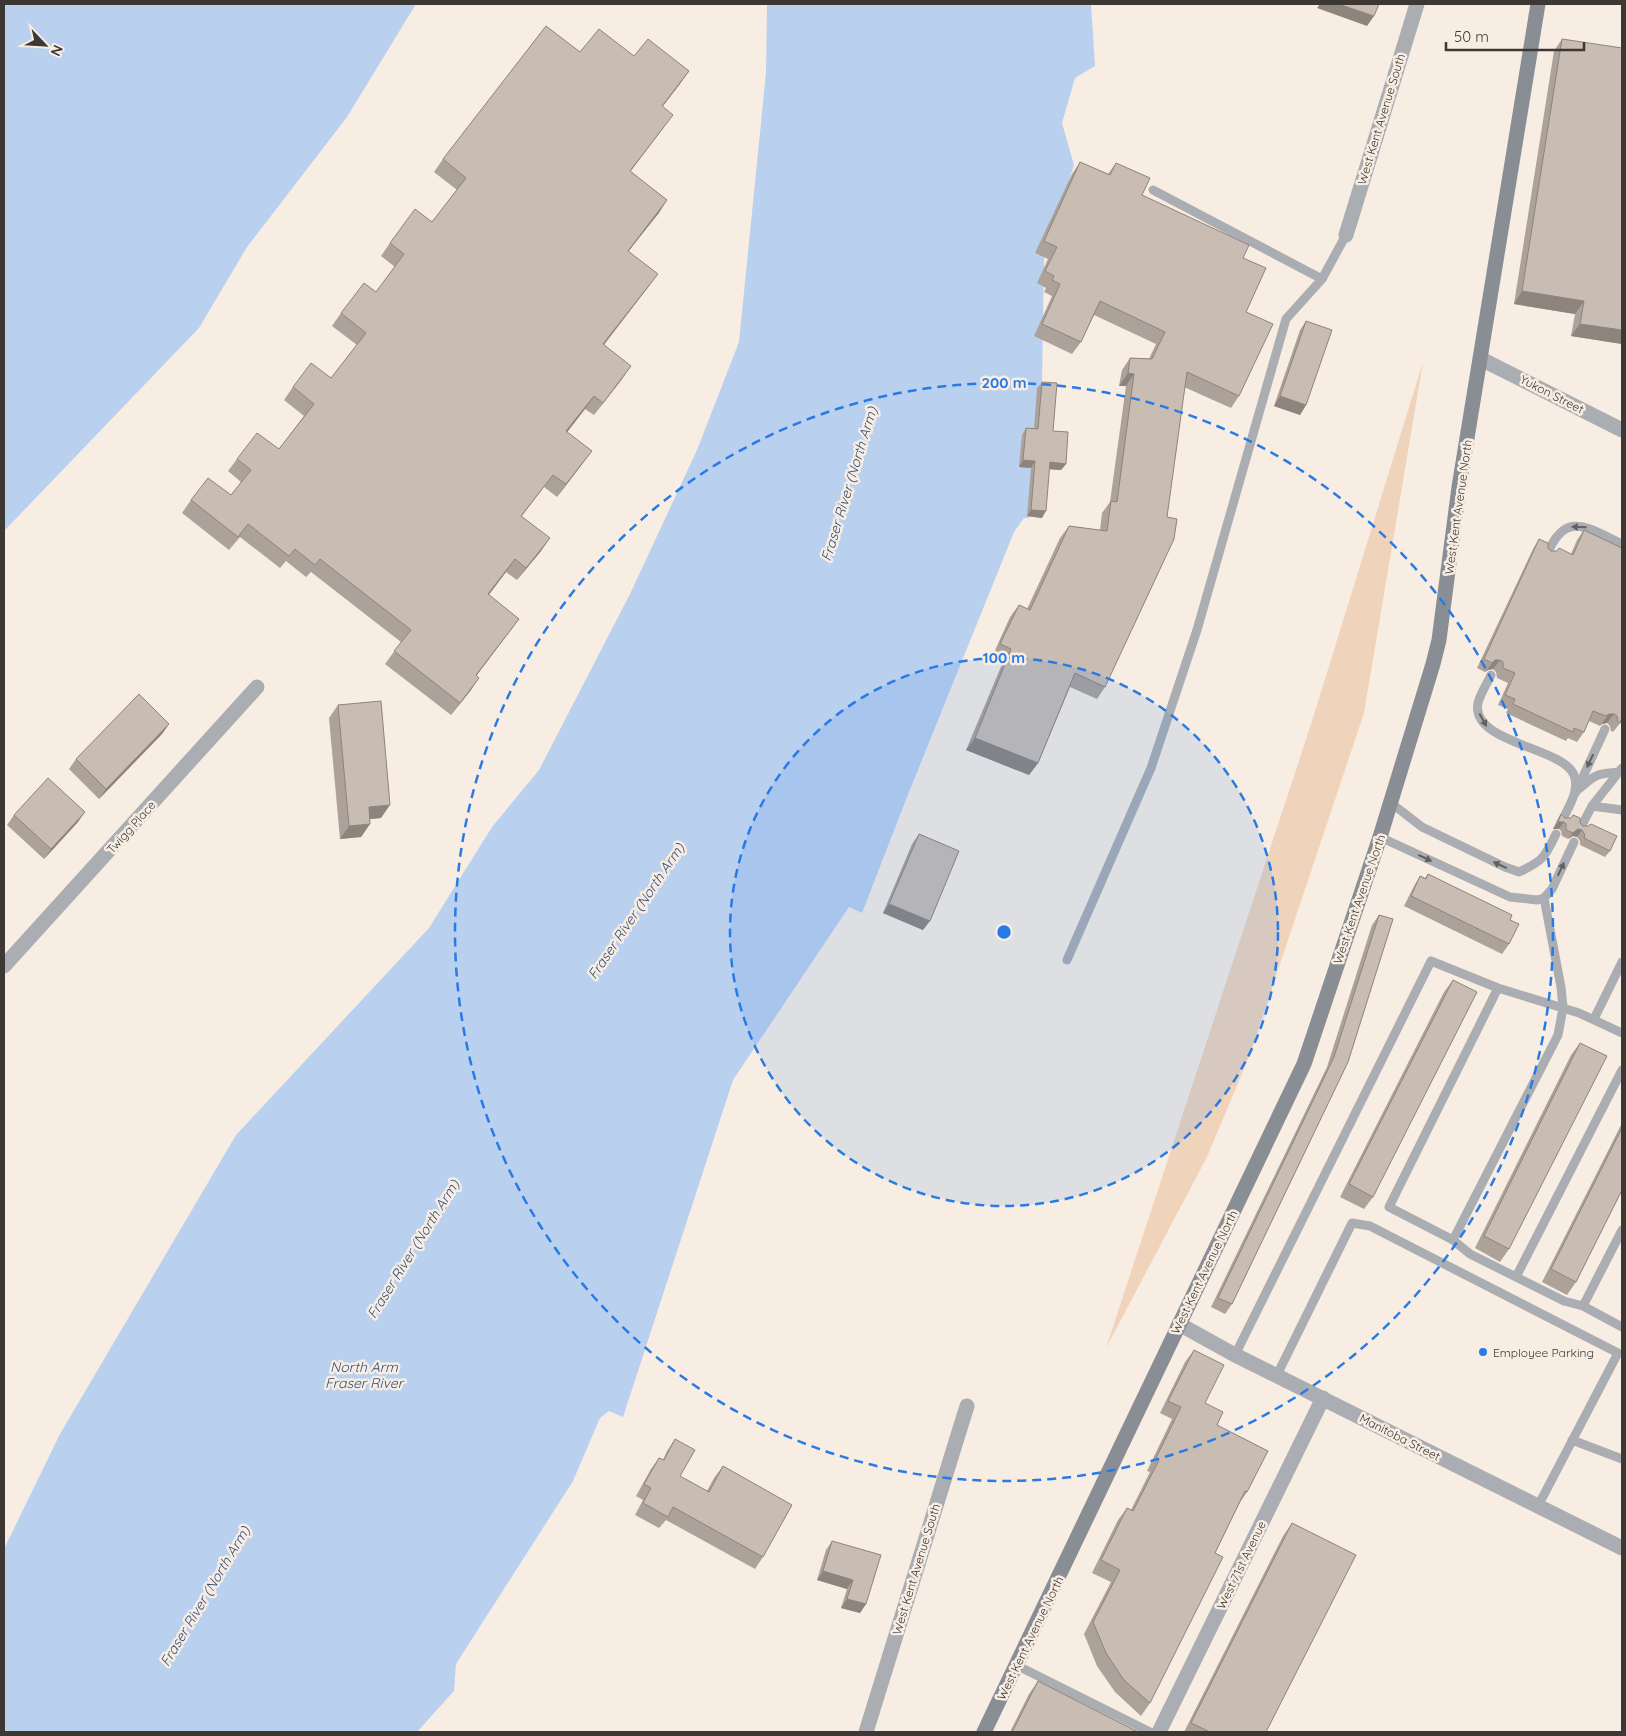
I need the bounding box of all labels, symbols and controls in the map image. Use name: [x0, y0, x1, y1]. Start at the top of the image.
north arrow: [20, 20, 70, 70]
scale bar: [1446, 20, 1584, 52]
text: 50 m: [1454, 27, 1489, 46]
text: N: [46, 42, 67, 59]
street label: West Kent Avenue South: [1354, 52, 1408, 186]
street label: Yukon Street: [1518, 371, 1586, 417]
text: 200 m: [982, 373, 1027, 392]
water label: Fraser River (North Arm): [817, 404, 881, 563]
street label: West Kent Avenue North: [1441, 439, 1475, 575]
one-way arrow: [1570, 523, 1586, 531]
text: 100 m: [983, 648, 1025, 667]
one-way arrow: [1479, 713, 1488, 726]
one-way arrow: [1586, 754, 1594, 768]
street label: Twigg Place: [103, 797, 159, 856]
street label: West Kent Avenue North: [1330, 832, 1388, 966]
water label: Fraser River (North Arm): [584, 839, 689, 982]
one-way arrow: [1418, 854, 1432, 862]
one-way arrow: [1493, 861, 1508, 869]
one-way arrow: [1558, 862, 1566, 876]
centre of rings: [995, 923, 1013, 941]
water label: Fraser River (North Arm): [363, 1176, 464, 1322]
street label: West Kent Avenue North: [1167, 1208, 1241, 1336]
place label: Employee Parking: [1493, 1345, 1594, 1360]
marker: Employee Parking: [1477, 1346, 1489, 1358]
water label: North Arm Fraser River: [325, 1358, 405, 1392]
street label: Manitoba Street: [1357, 1410, 1443, 1464]
street label: West Kent Avenue South: [889, 1502, 943, 1636]
street label: West 71st Avenue: [1213, 1518, 1269, 1612]
water label: Fraser River (North Arm): [156, 1522, 254, 1669]
street label: West Kent Avenue North: [993, 1574, 1067, 1702]

